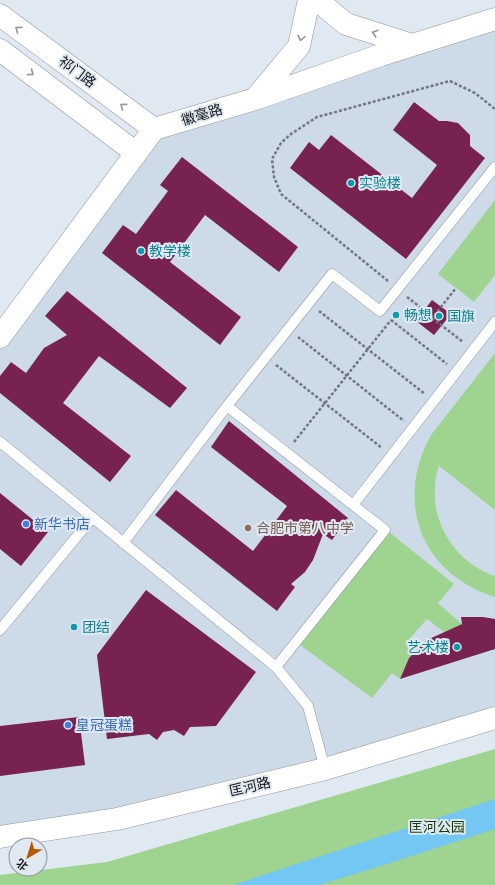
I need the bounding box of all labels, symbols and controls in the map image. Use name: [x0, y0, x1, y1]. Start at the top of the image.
one-way arrow: [16, 26, 23, 33]
one-way arrow: [372, 30, 379, 38]
one-way arrow: [297, 35, 305, 41]
street label: 祁门路: [55, 53, 99, 91]
one-way arrow: [27, 68, 34, 76]
street label: 徽毫路: [179, 101, 225, 129]
one-way arrow: [120, 103, 127, 111]
place label: 实验楼: [359, 175, 401, 192]
marker: 实验楼: [346, 178, 356, 188]
place label: 教学楼: [149, 243, 191, 260]
marker: 教学楼: [136, 246, 146, 256]
place label: 畅想: [404, 307, 432, 324]
place label: 国旗: [447, 308, 475, 325]
marker: 畅想: [391, 310, 401, 320]
marker: 国旗: [434, 311, 444, 321]
place label: 新华书店: [34, 516, 90, 533]
marker: 新华书店: [21, 519, 31, 529]
place label: 合肥市第八中学: [256, 520, 354, 537]
marker: 合肥市第八中学: [243, 523, 253, 533]
place label: 团结: [82, 619, 110, 636]
marker: 团结: [69, 622, 79, 632]
place label: 艺术楼: [407, 639, 449, 656]
marker: 艺术楼: [452, 642, 462, 652]
place label: 皇冠蛋糕: [76, 717, 132, 734]
marker: 皇冠蛋糕: [63, 720, 73, 730]
street label: 匡河路: [228, 774, 272, 800]
park label: 匡河公园: [409, 819, 465, 836]
north arrow: [8, 837, 48, 877]
text: 北: [14, 856, 30, 873]

